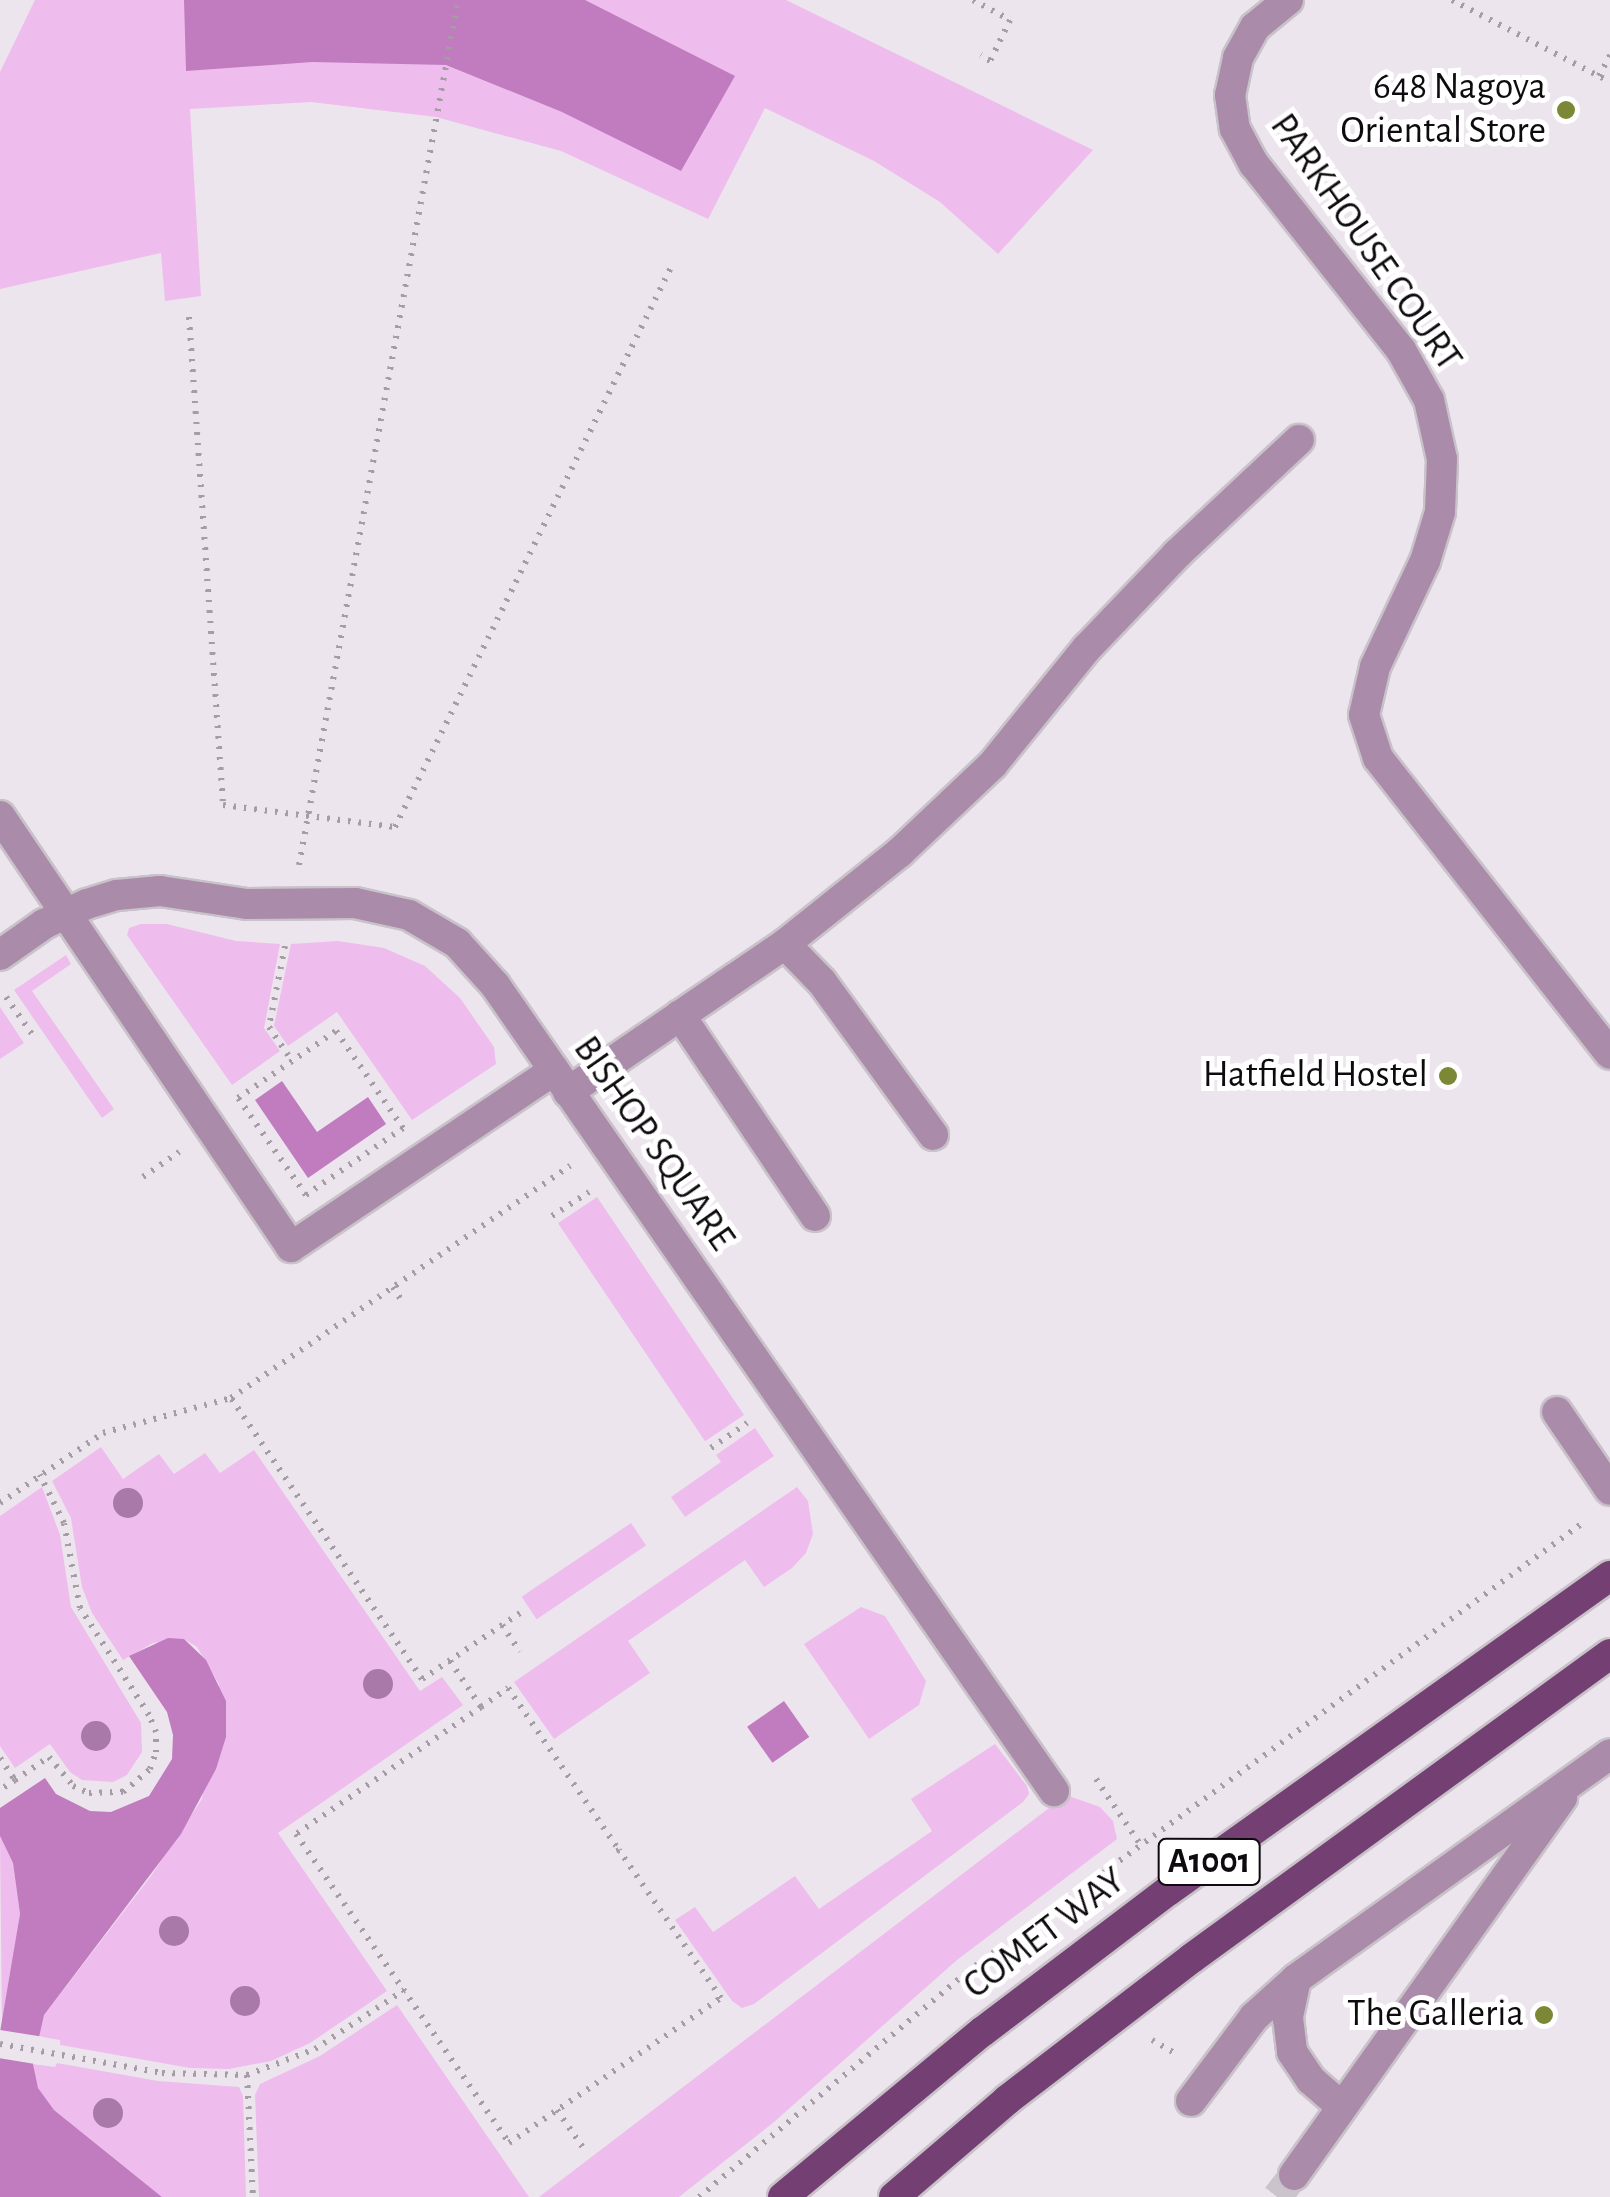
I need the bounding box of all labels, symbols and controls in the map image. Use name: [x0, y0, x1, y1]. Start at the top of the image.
place label: 648 Nagoya Oriental Store: [1340, 65, 1546, 154]
marker: 648 Nagoya Oriental Store: [1555, 99, 1577, 121]
street label: PARKHOUSE COURT: [1259, 106, 1471, 380]
street label: BISHOP SQUARE: [562, 1028, 744, 1260]
place label: Hatfield Hostel: [1203, 1053, 1428, 1099]
marker: Hatfield Hostel: [1437, 1065, 1459, 1087]
road number: A1001: [1156, 1832, 1262, 1892]
street label: COMET WAY: [955, 1859, 1135, 2009]
place label: The Galleria: [1347, 1992, 1524, 2038]
marker: The Galleria: [1533, 2004, 1555, 2026]

